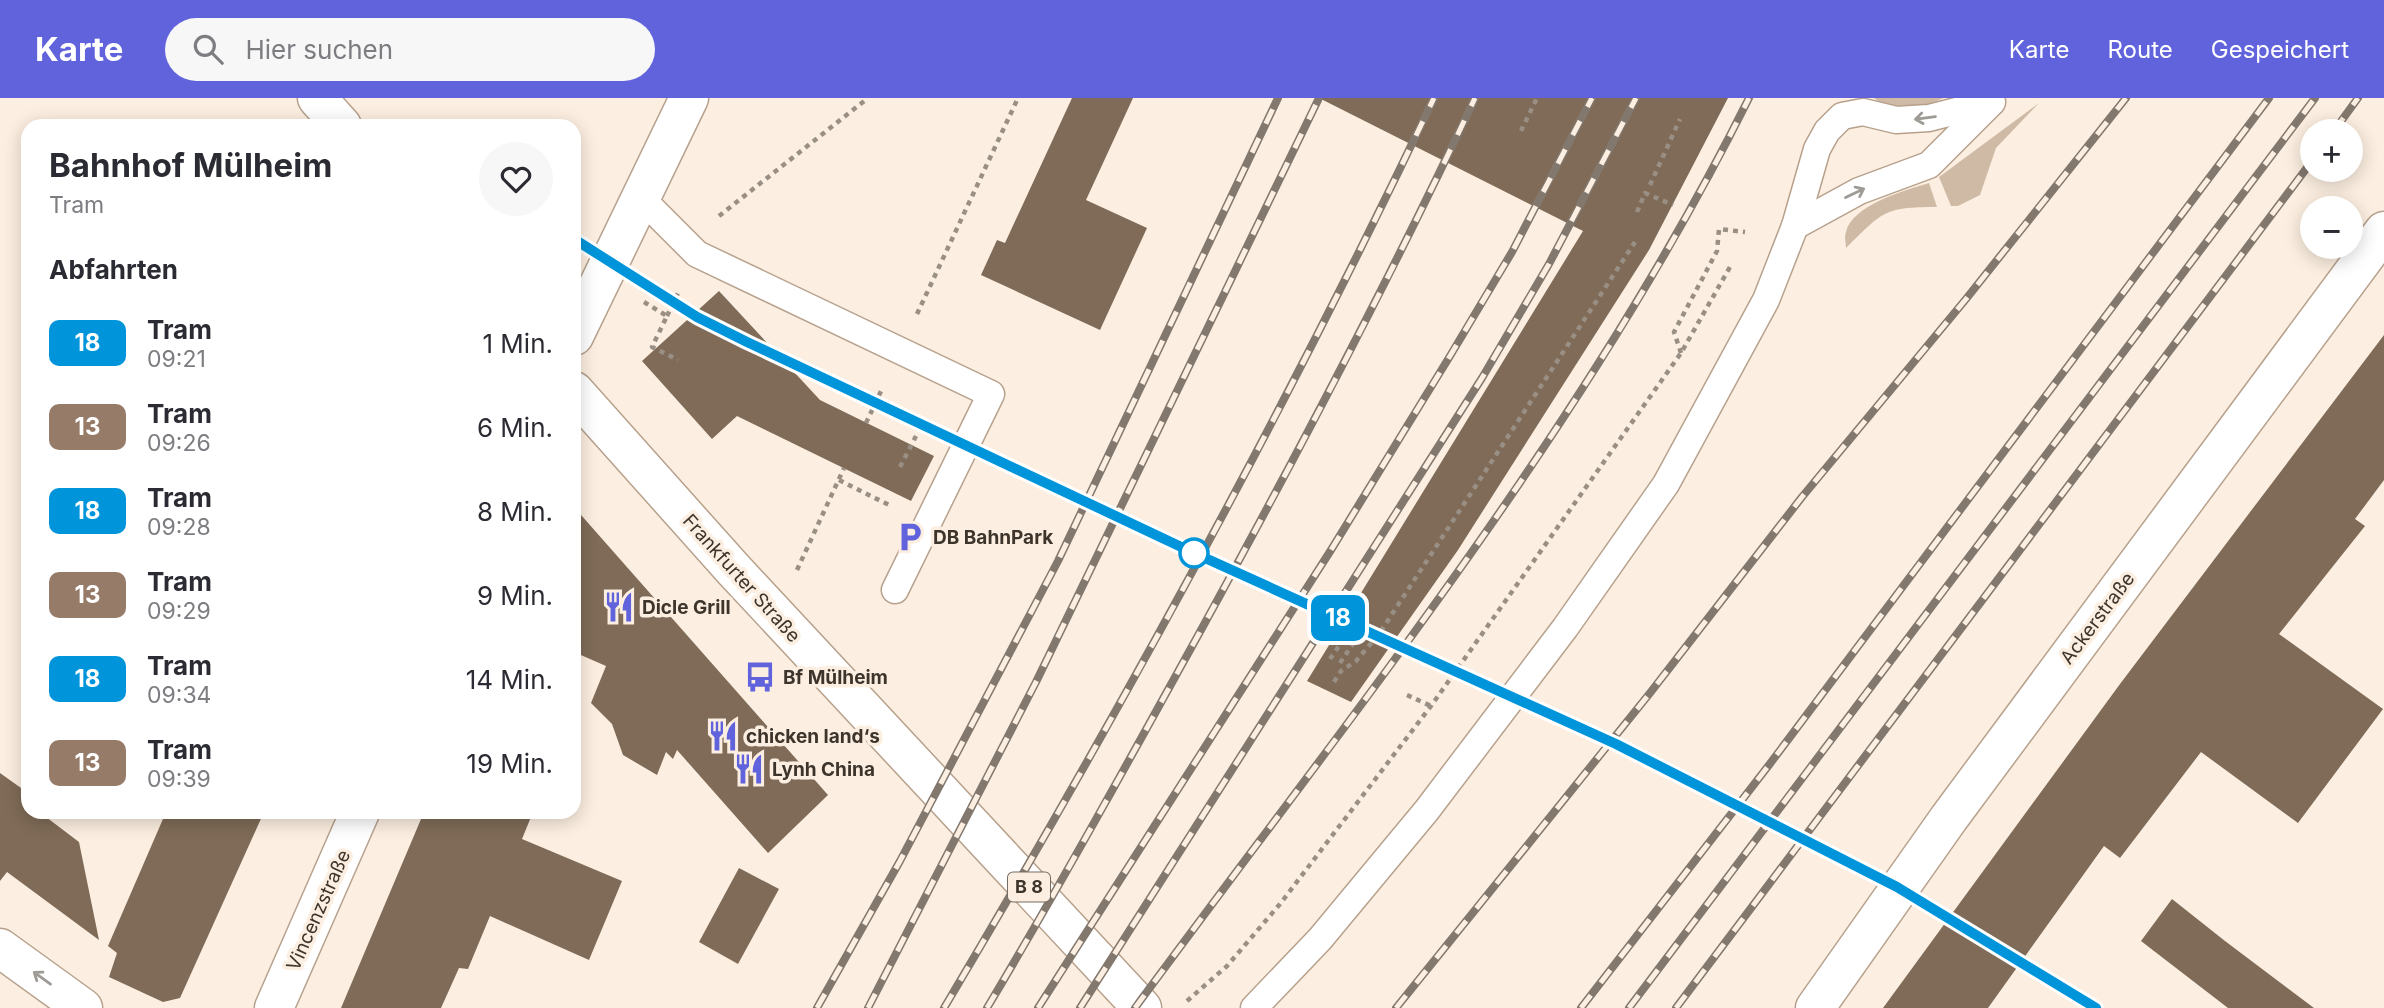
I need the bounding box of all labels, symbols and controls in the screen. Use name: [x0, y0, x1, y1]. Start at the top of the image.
search box: [165, 18, 655, 81]
text: Karte: [35, 29, 123, 69]
icon: search: [189, 30, 227, 68]
text: Hier suchen: [245, 34, 393, 65]
text: Karte: [2009, 35, 2069, 64]
text: Route: [2107, 35, 2173, 64]
text: Gespeichert: [2211, 35, 2349, 64]
one-way arrow: [1914, 111, 1937, 124]
map controls: [2300, 119, 2363, 259]
button: +: [2300, 119, 2363, 182]
button: heart: [479, 142, 553, 216]
text: Bahnhof Mülheim: [49, 145, 332, 185]
one-way arrow: [1844, 186, 1865, 200]
text: Tram: [49, 191, 104, 219]
button: −: [2300, 196, 2363, 259]
text: Abfahrten: [49, 254, 178, 285]
text: Tram: [147, 314, 212, 345]
text: 18: [75, 328, 100, 357]
text: 1 Min.: [482, 328, 553, 359]
text: 09:21: [147, 345, 206, 373]
text: Tram: [147, 398, 212, 429]
text: 13: [75, 412, 100, 441]
text: 6 Min.: [477, 412, 553, 443]
text: 09:26: [147, 429, 211, 457]
text: Tram: [147, 482, 212, 513]
text: 18: [75, 496, 100, 525]
text: 8 Min.: [477, 496, 553, 527]
street label: Frankfurter Straße: [678, 510, 805, 647]
text: 09:28: [147, 513, 211, 541]
parking icon: DB BahnPark: [893, 520, 927, 554]
place label: DB BahnPark: [933, 526, 1053, 549]
unlabelled marker: [1179, 538, 1209, 568]
text: Tram: [147, 566, 212, 597]
street label: Ackerstraße: [2055, 568, 2139, 669]
text: 13: [75, 580, 100, 609]
text: 9 Min.: [477, 580, 553, 611]
restaurant icon: Dicle Grill: [602, 590, 636, 624]
line badge: 18: [1306, 595, 1370, 641]
place label: Dicle Grill: [642, 596, 731, 619]
text: 09:29: [147, 597, 211, 625]
text: 18: [1325, 603, 1351, 632]
text: Tram: [147, 650, 212, 681]
bus stop icon: Bf Mülheim: [743, 660, 777, 694]
text: 18: [75, 664, 100, 693]
text: 14 Min.: [466, 664, 553, 695]
place label: Bf Mülheim: [783, 666, 888, 689]
text: 09:34: [147, 681, 211, 709]
restaurant icon: chicken land‘s: [706, 719, 740, 753]
place label: chicken land‘s: [746, 725, 880, 748]
text: Tram: [147, 734, 212, 765]
text: 13: [75, 748, 100, 777]
text: 19 Min.: [466, 748, 553, 779]
restaurant icon: Lynh China: [732, 752, 766, 786]
place label: Lynh China: [772, 758, 875, 781]
text: 09:39: [147, 765, 211, 793]
street label: Vincenzstraße: [282, 846, 355, 974]
road number: B 8: [1008, 872, 1050, 902]
one-way arrow: [33, 971, 52, 985]

